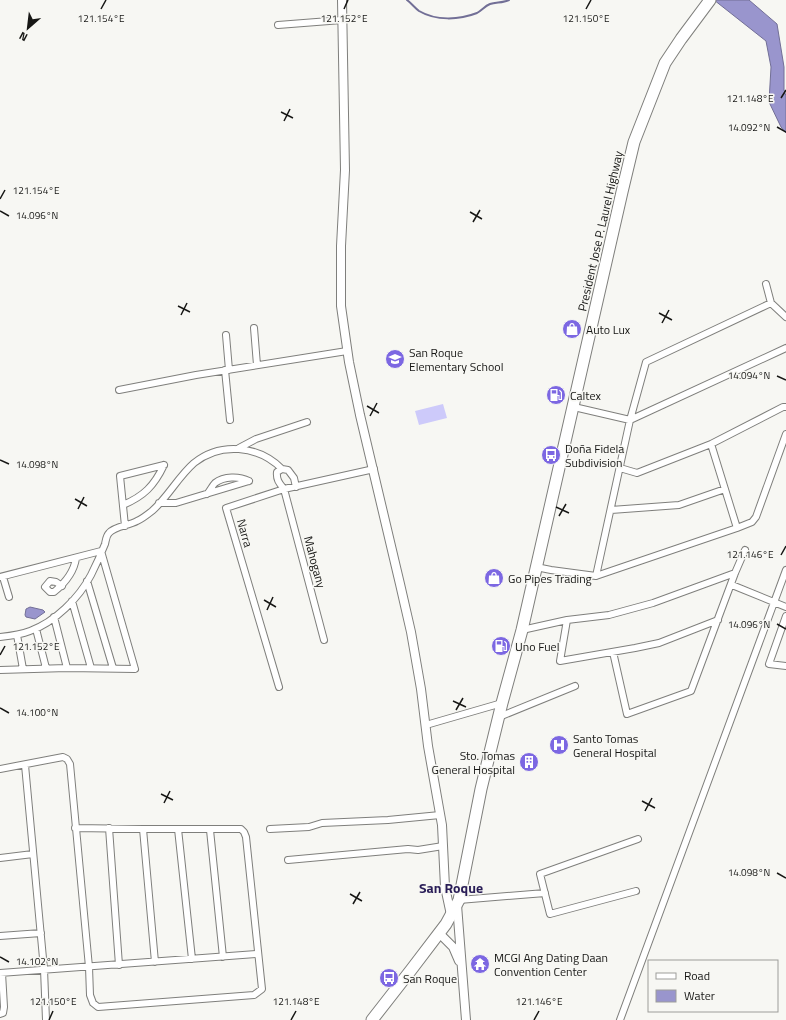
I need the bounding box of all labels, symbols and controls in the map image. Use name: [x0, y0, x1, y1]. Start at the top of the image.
north arrow: [8, 8, 48, 48]
text: 121.154°E: [78, 11, 125, 26]
text: 121.152°E: [321, 11, 368, 26]
text: 121.150°E: [563, 11, 610, 26]
text: N: [16, 28, 30, 46]
text: 121.148°E: [727, 91, 774, 106]
text: 14.092°N: [728, 120, 770, 135]
street label: President Jose P. Laurel Highway: [572, 149, 628, 313]
text: 121.154°E: [13, 183, 60, 198]
text: 14.096°N: [16, 208, 58, 223]
shop icon: Auto Lux: [561, 318, 583, 340]
place label: Auto Lux: [586, 320, 631, 339]
place label: San Roque Elementary School: [409, 343, 503, 376]
school or university icon: San Roque Elementary School: [384, 348, 406, 370]
text: 14.094°N: [728, 368, 770, 383]
fuel station icon: Caltex: [545, 384, 567, 406]
place label: Caltex: [570, 386, 602, 405]
place label: Doña Fidela Subdivision: [565, 439, 624, 472]
bus stop icon: Doña Fidela Subdivision: [540, 444, 562, 466]
text: 14.098°N: [16, 457, 58, 472]
street label: Narra: [232, 517, 258, 549]
street label: Mahogany: [299, 534, 331, 590]
text: 121.146°E: [727, 547, 774, 562]
shop icon: Go Pipes Trading: [483, 567, 505, 589]
place label: Go Pipes Trading: [508, 569, 592, 588]
text: 14.096°N: [728, 617, 770, 632]
fuel station icon: Uno Fuel: [490, 635, 512, 657]
place label: Uno Fuel: [515, 637, 559, 656]
text: 121.152°E: [13, 639, 60, 654]
text: 14.100°N: [16, 705, 58, 720]
place label: Santo Tomas General Hospital: [573, 729, 656, 762]
hospital icon: Santo Tomas General Hospital: [548, 734, 570, 756]
place label: Sto. Tomas General Hospital: [432, 746, 515, 779]
building icon: Sto. Tomas General Hospital: [518, 751, 540, 773]
text: 14.098°N: [728, 865, 770, 880]
district label: San Roque: [419, 877, 483, 898]
place label: MCGI Ang Dating Daan Convention Center: [494, 948, 608, 981]
temple icon: MCGI Ang Dating Daan Convention Center: [469, 953, 491, 975]
text: 14.102°N: [16, 954, 58, 969]
legend: [648, 960, 778, 1012]
text: Road: [684, 966, 710, 985]
bus stop icon: San Roque: [378, 967, 400, 989]
place label: San Roque: [403, 969, 457, 988]
text: Water: [684, 986, 715, 1005]
text: 121.150°E: [30, 994, 77, 1009]
text: 121.148°E: [273, 994, 320, 1009]
text: 121.146°E: [516, 994, 563, 1009]

